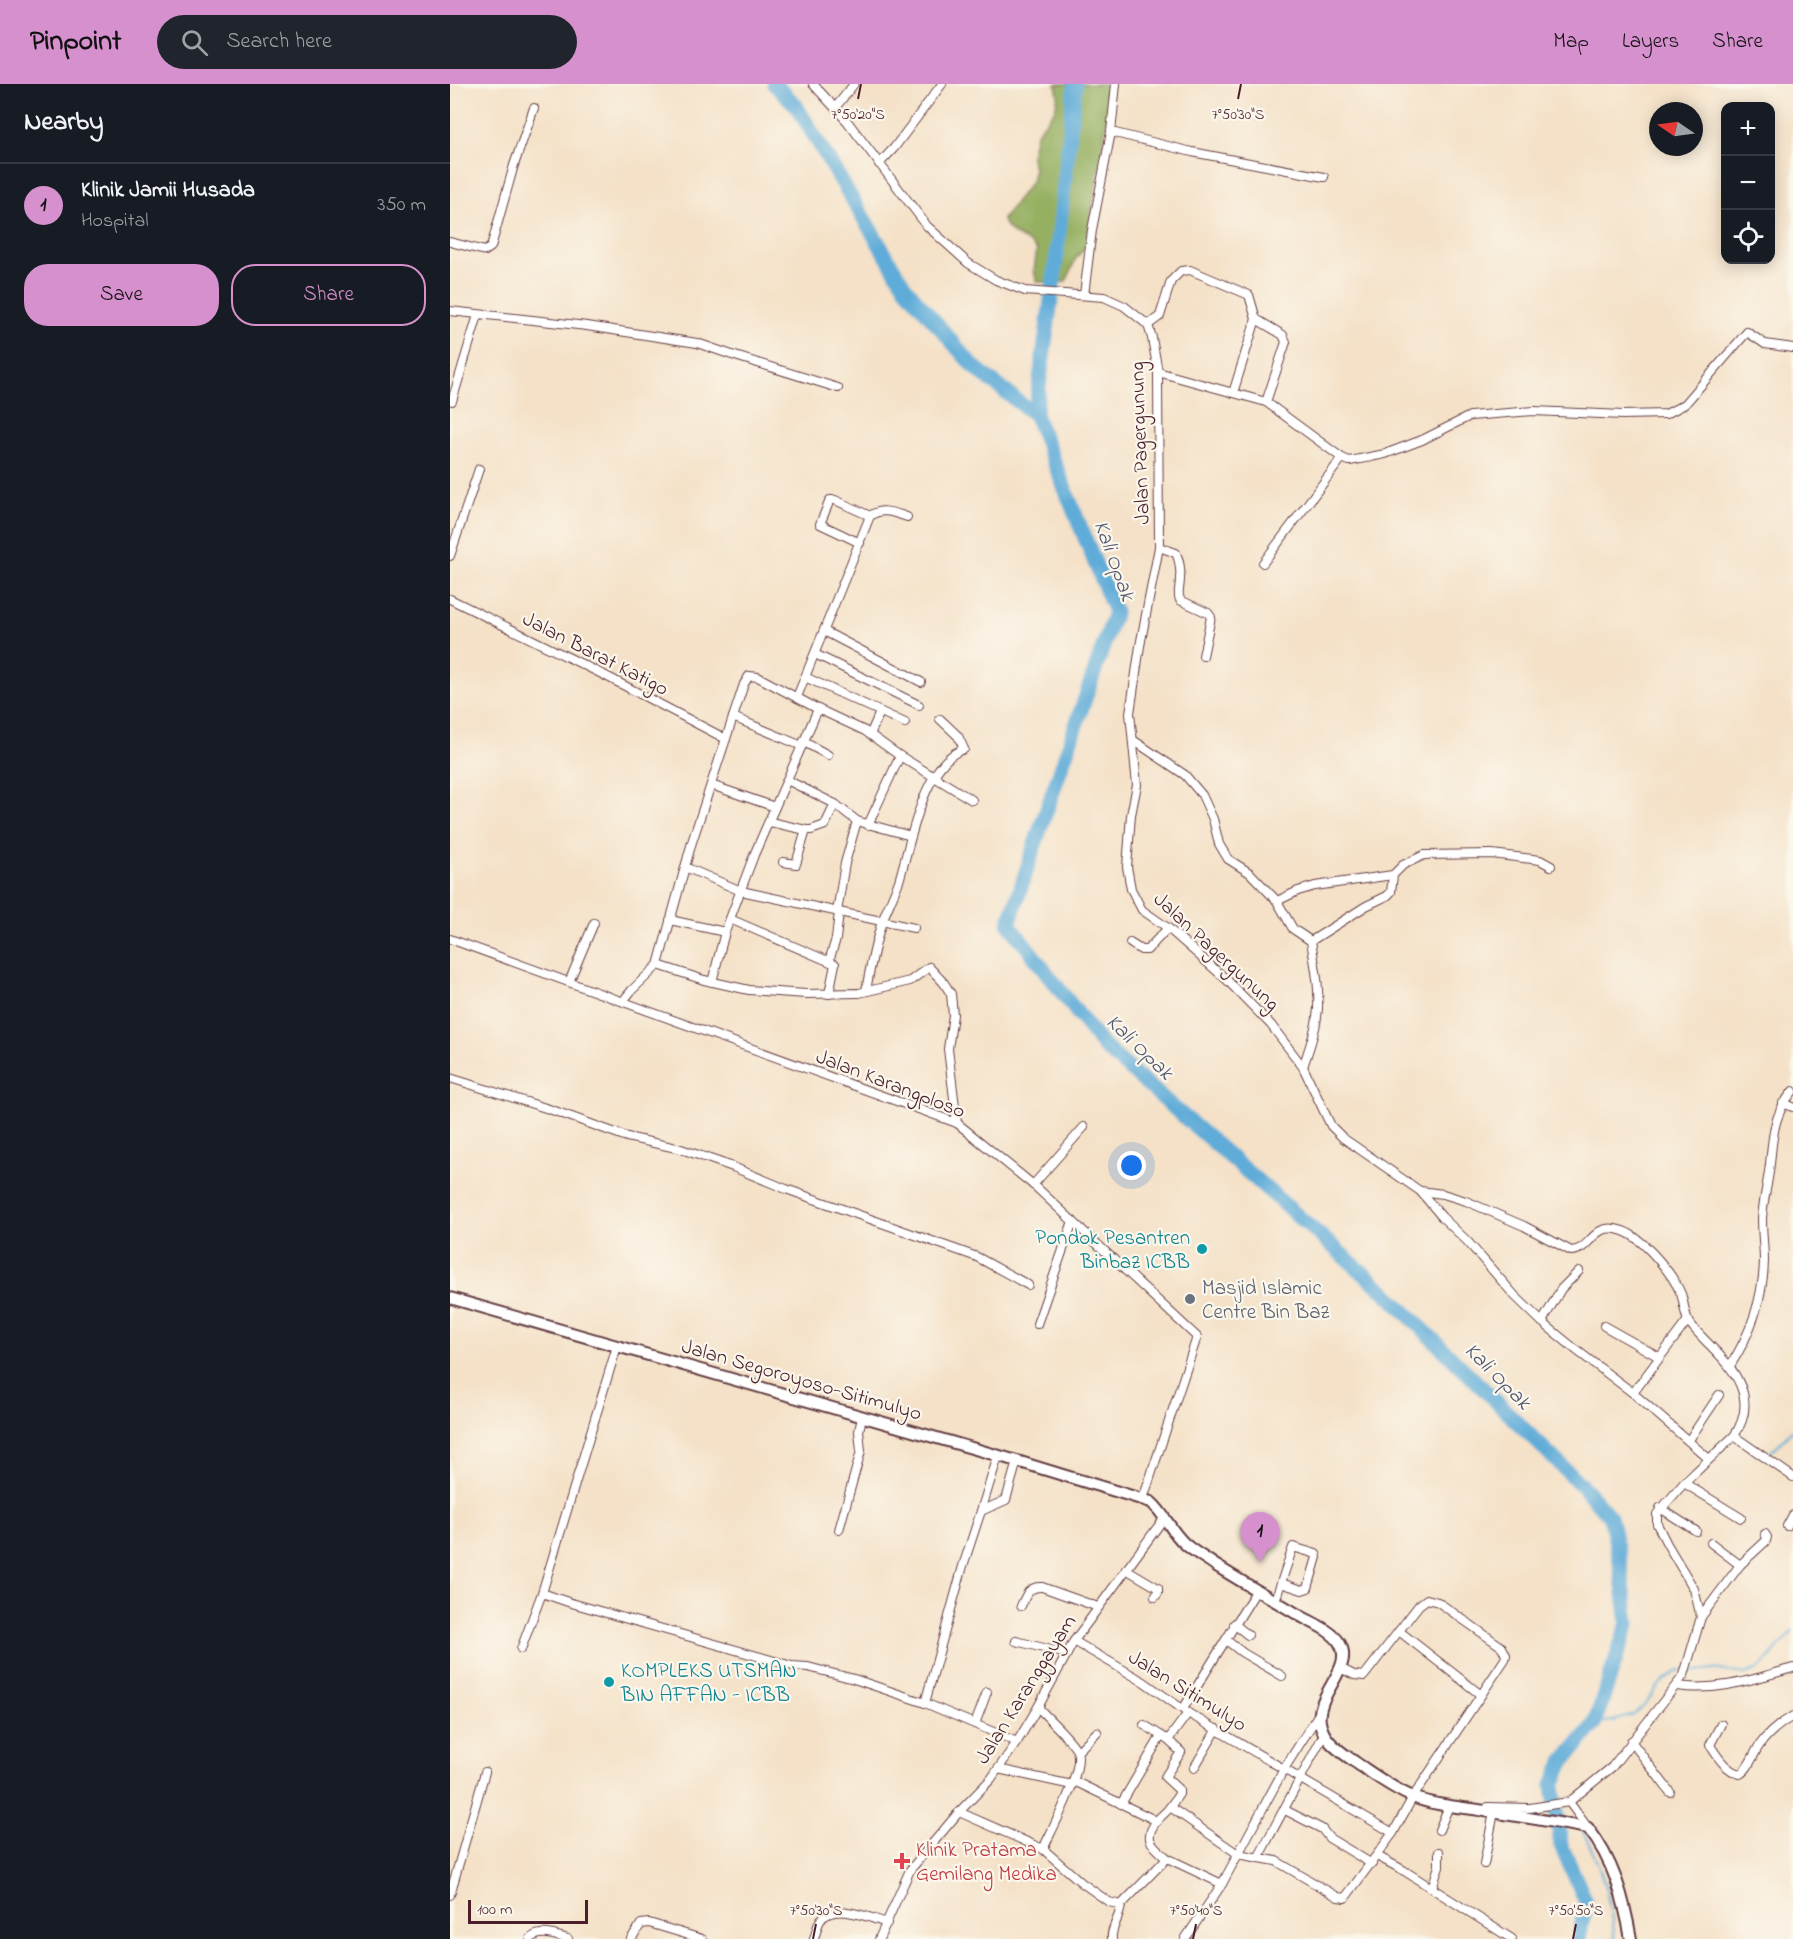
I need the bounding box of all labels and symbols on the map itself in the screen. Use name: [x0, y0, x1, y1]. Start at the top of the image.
north arrow: [1649, 102, 1703, 156]
text: 7°50'20"S: [831, 104, 885, 126]
text: 7°50'30"S: [1212, 104, 1265, 126]
street label: Jalan Pagergunung: [1123, 361, 1161, 525]
water label: Kali Opak: [1084, 516, 1143, 607]
street label: Jalan Barat Katigo: [516, 605, 673, 706]
street label: Jalan Pagergunung: [1144, 886, 1286, 1021]
water label: Kali Opak: [1098, 1008, 1181, 1090]
street label: Jalan Karangploso: [810, 1043, 970, 1129]
your location: [1117, 1151, 1146, 1180]
place label: Pondok Pesantren Binbaz ICBB: [1035, 1224, 1190, 1278]
marker: Pondok Pesantren Binbaz ICBB: [1195, 1242, 1209, 1256]
place label: Masjid Islamic Centre Bin Baz: [1202, 1274, 1330, 1328]
marker: Masjid Islamic Centre Bin Baz: [1183, 1292, 1197, 1306]
street label: Jalan Segoroyoso-Sitimulyo: [677, 1332, 925, 1432]
water label: Kali Opak: [1456, 1336, 1539, 1419]
pin: 1: [1240, 1512, 1280, 1562]
street label: Jalan Karanggayam: [969, 1609, 1087, 1772]
street label: Jalan Sitimulyo: [1121, 1643, 1252, 1742]
place label: KOMPLEKS UTSMAN BIN AFFAN - ICBB: [620, 1657, 797, 1711]
marker: KOMPLEKS UTSMAN BIN AFFAN - ICBB: [602, 1675, 616, 1689]
place label: Klinik Pratama Gemilang Medika: [916, 1836, 1057, 1892]
marker: Klinik Pratama Gemilang Medika: [893, 1852, 911, 1870]
scale bar: [468, 1897, 588, 1924]
text: 7°50'30"S: [790, 1900, 843, 1922]
text: 7°50'40"S: [1170, 1900, 1223, 1922]
text: 7°50'50"S: [1548, 1900, 1604, 1922]

